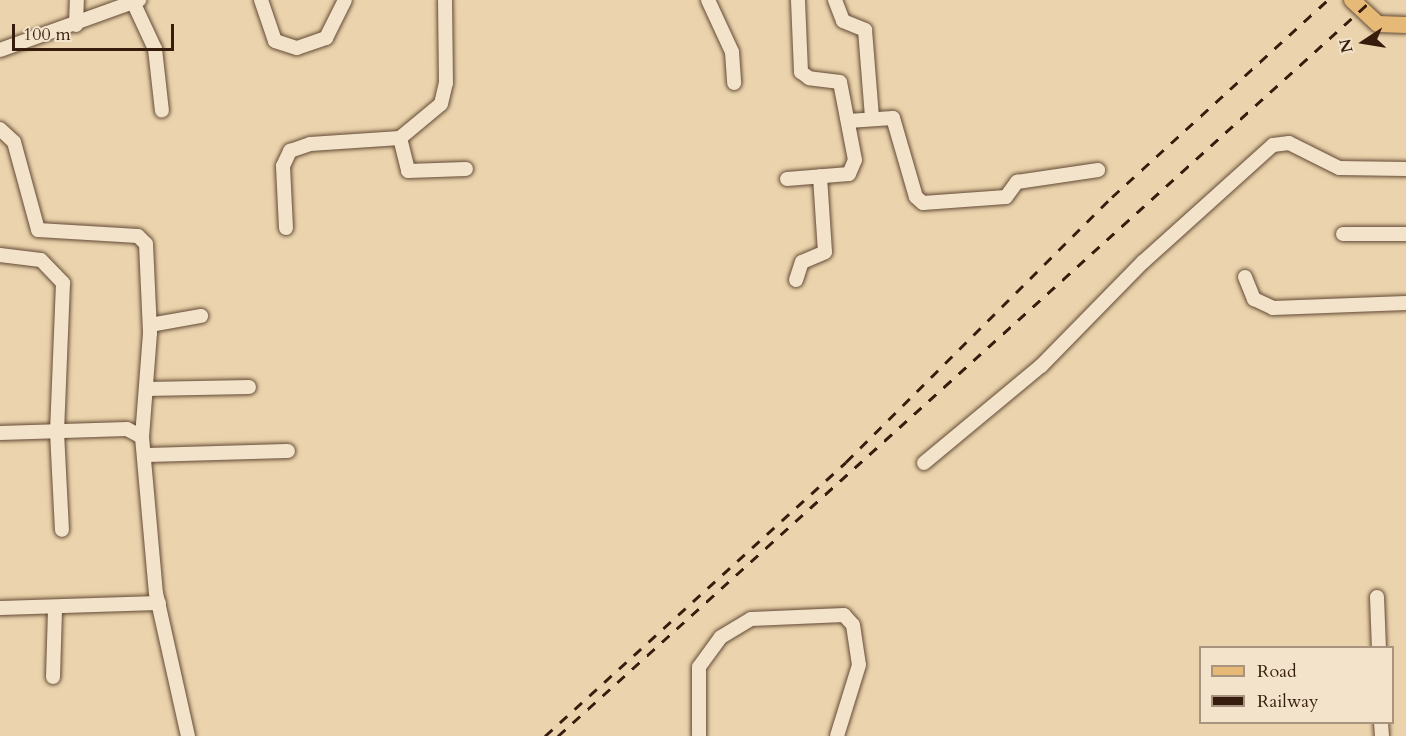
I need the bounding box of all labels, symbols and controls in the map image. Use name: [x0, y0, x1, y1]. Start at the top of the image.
scale bar: [15, 12, 177, 50]
north arrow: [1334, 12, 1394, 72]
text: 100 m: [23, 22, 71, 47]
text: N: [1334, 37, 1359, 55]
legend: [1199, 646, 1394, 724]
text: Road: [1257, 659, 1297, 684]
text: Railway: [1257, 689, 1319, 714]

